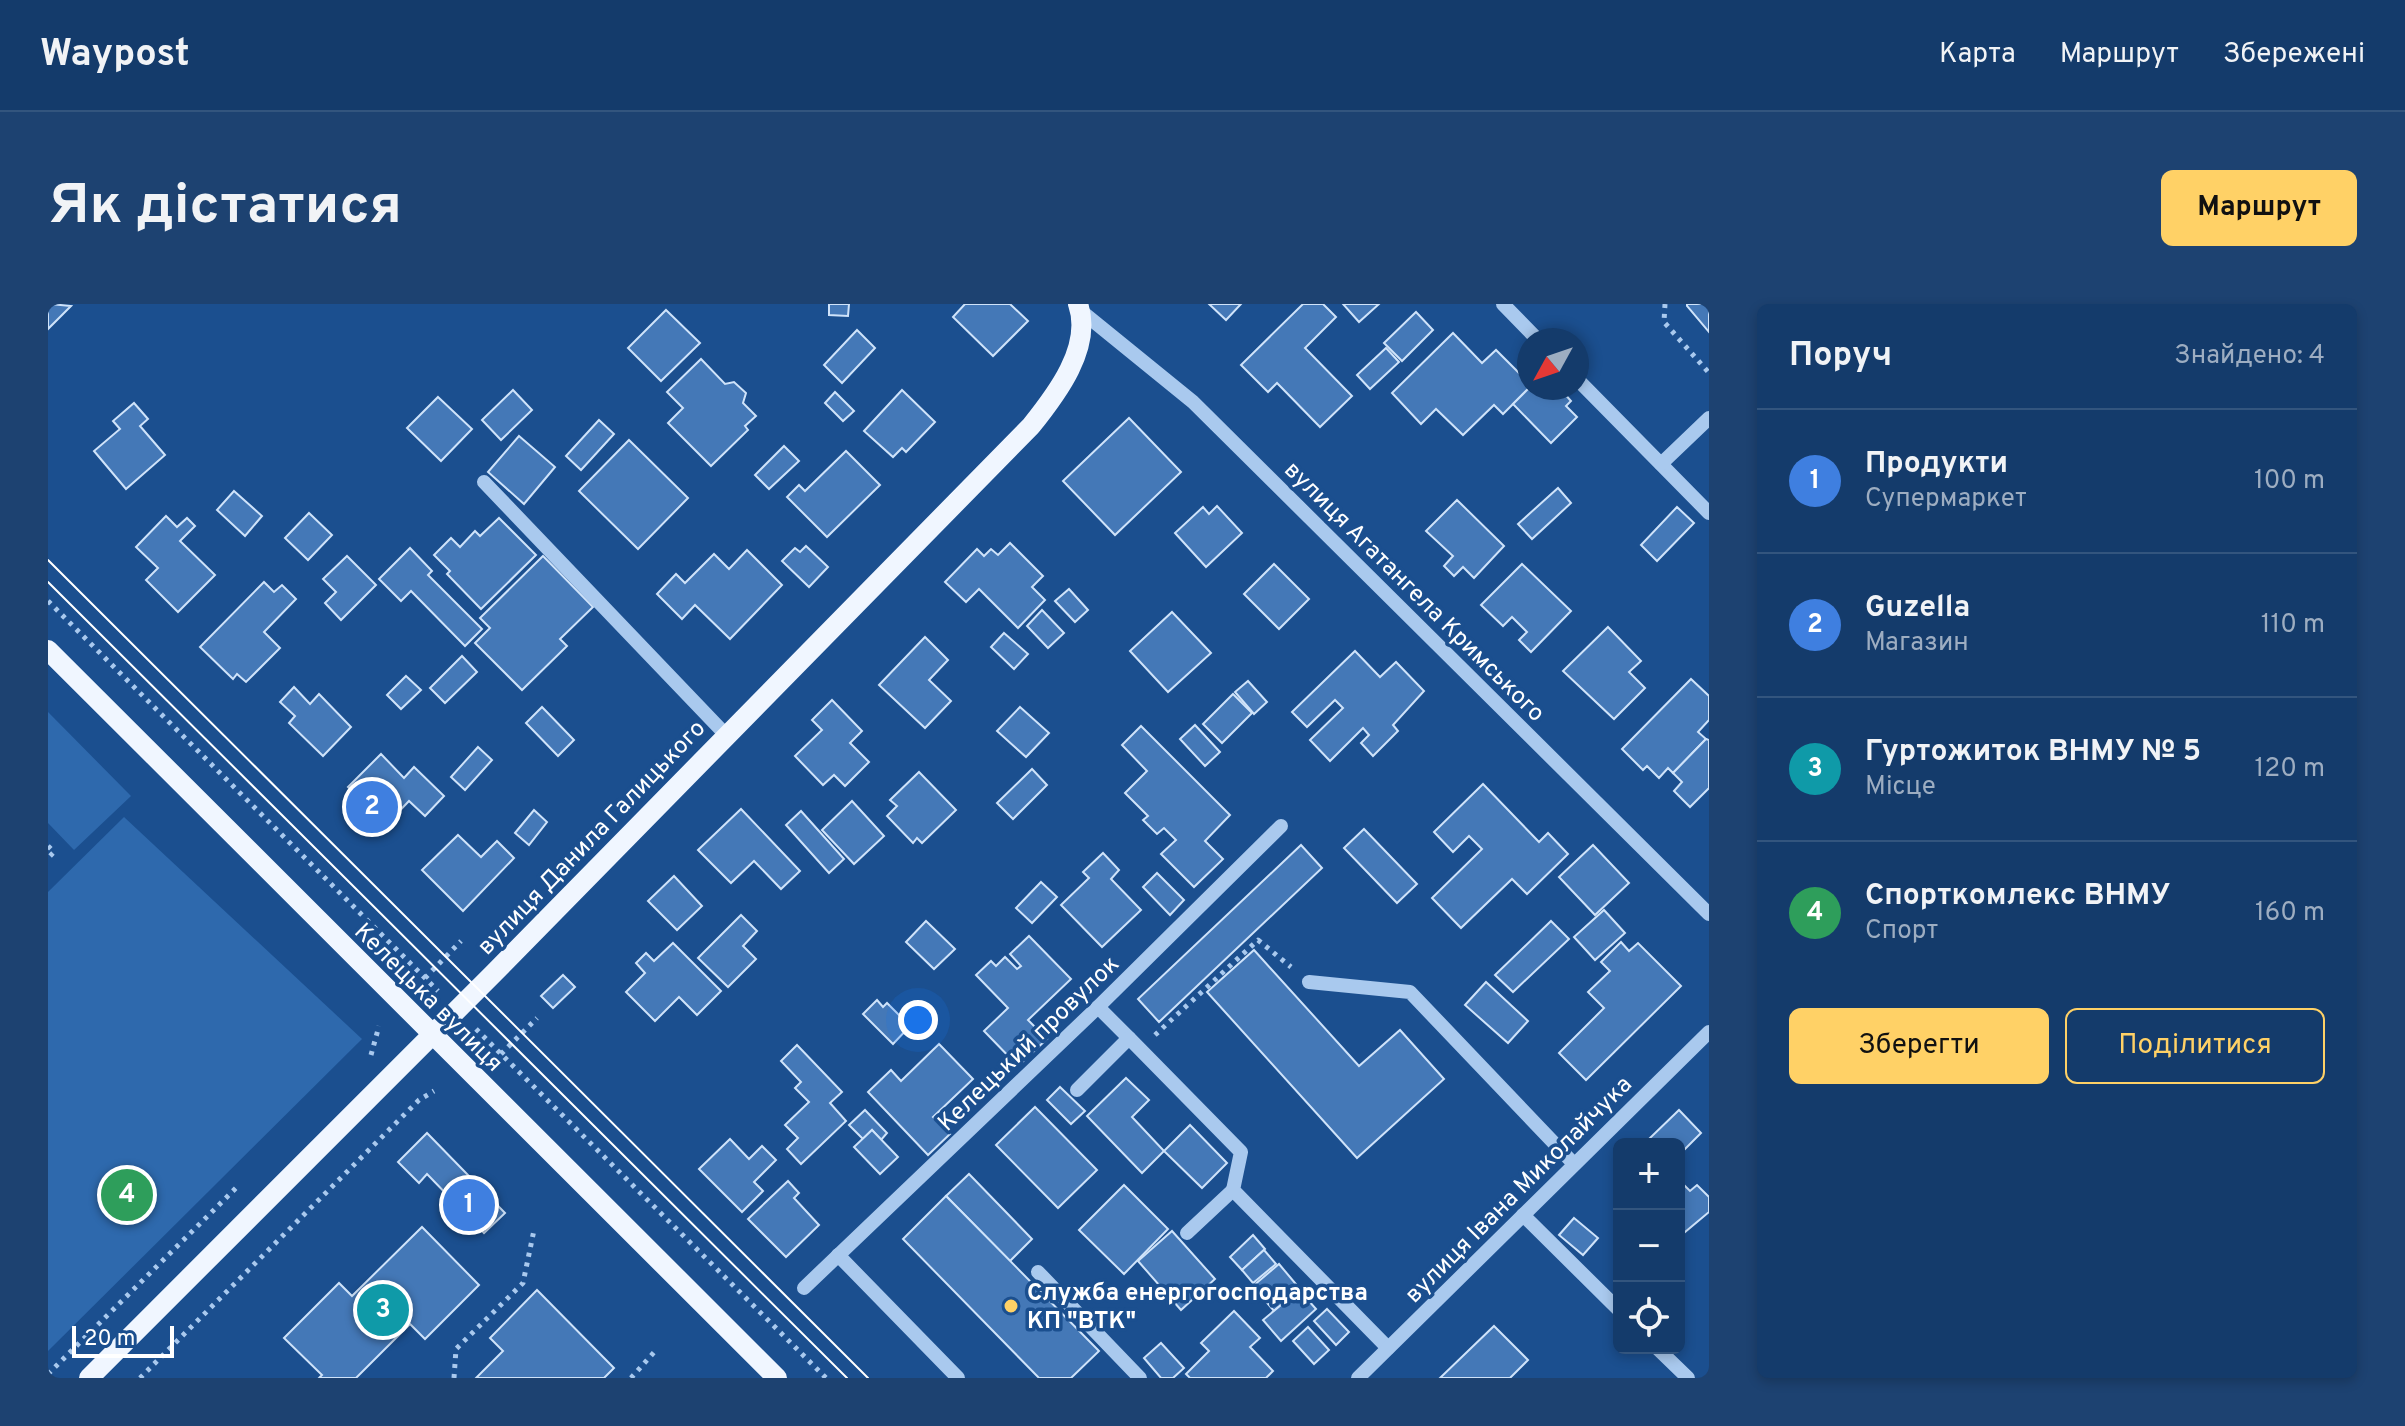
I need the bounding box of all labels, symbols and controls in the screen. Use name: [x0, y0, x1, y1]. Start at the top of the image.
text: Waypost: [40, 31, 190, 80]
text: Карта: [1939, 37, 2016, 73]
text: Маршрут: [2060, 37, 2179, 73]
text: Збережені: [2223, 37, 2365, 73]
button: Маршрут: [2161, 170, 2357, 246]
text: Як дістатися: [48, 173, 402, 243]
north arrow: [1517, 328, 1589, 400]
text: Поруч: [1789, 335, 1892, 378]
text: Знайдено: 4: [2174, 340, 2325, 373]
text: Продукти: [1865, 446, 2008, 483]
street label: вулиця Агатангела Кримського: [1277, 456, 1550, 729]
text: 1: [1810, 465, 1820, 498]
text: 100 m: [2254, 465, 2325, 498]
text: Супермаркет: [1865, 483, 2027, 516]
text: Guzella: [1865, 590, 1970, 627]
text: 2: [1807, 609, 1823, 642]
text: 110 m: [2261, 609, 2325, 642]
text: Магазин: [1865, 627, 1969, 660]
street label: вулиця Данила Галицького: [472, 714, 713, 962]
text: Гуртожиток ВНМУ № 5: [1865, 734, 2201, 771]
text: 3: [1807, 753, 1823, 786]
text: 120 m: [2255, 753, 2325, 786]
text: Місце: [1865, 771, 1936, 804]
pin: 2: [346, 777, 398, 837]
text: Спорткомлекс ВНМУ: [1865, 878, 2170, 915]
text: 4: [1807, 897, 1823, 930]
text: 160 m: [2255, 897, 2325, 930]
text: Спорт: [1865, 915, 1938, 948]
street label: Келецька вулиця: [347, 918, 508, 1079]
street label: Келецький провулок: [932, 950, 1126, 1139]
your location: [898, 1000, 938, 1040]
button: Зберегти: [1789, 1008, 2049, 1084]
button: Поділитися: [2065, 1008, 2325, 1084]
street label: вулиця Івана Миколайчука: [1400, 1071, 1639, 1310]
map controls: [1613, 1138, 1685, 1354]
button: +: [1613, 1138, 1685, 1210]
pin: 4: [101, 1165, 153, 1225]
pin: 1: [443, 1175, 495, 1235]
button: −: [1613, 1210, 1685, 1282]
place label: Служба енергогосподарства КП "ВТК": [1027, 1279, 1368, 1337]
pin: 3: [357, 1280, 409, 1340]
button: locate: [1613, 1282, 1685, 1354]
marker: Служба енергогосподарства КП "ВТК": [1002, 1297, 1020, 1315]
scale bar: [72, 1322, 174, 1358]
text: 20 m: [84, 1326, 135, 1353]

